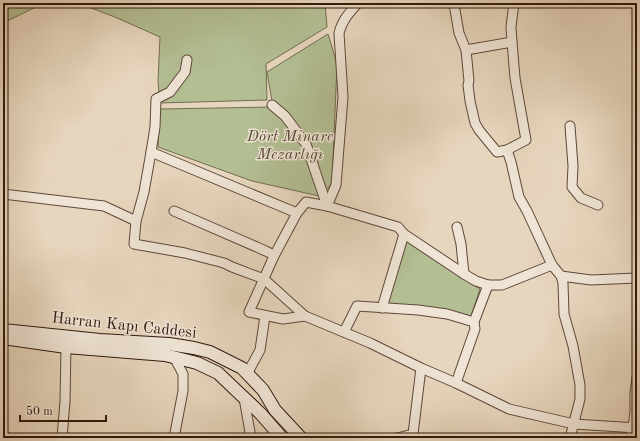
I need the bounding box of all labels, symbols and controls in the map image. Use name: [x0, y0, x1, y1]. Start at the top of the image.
park label: Dört Minare Mezarlığı: [246, 129, 334, 163]
street label: Harran Kapı Caddesi: [51, 310, 197, 342]
scale bar: [20, 397, 106, 423]
text: 50 m: [26, 405, 53, 418]

